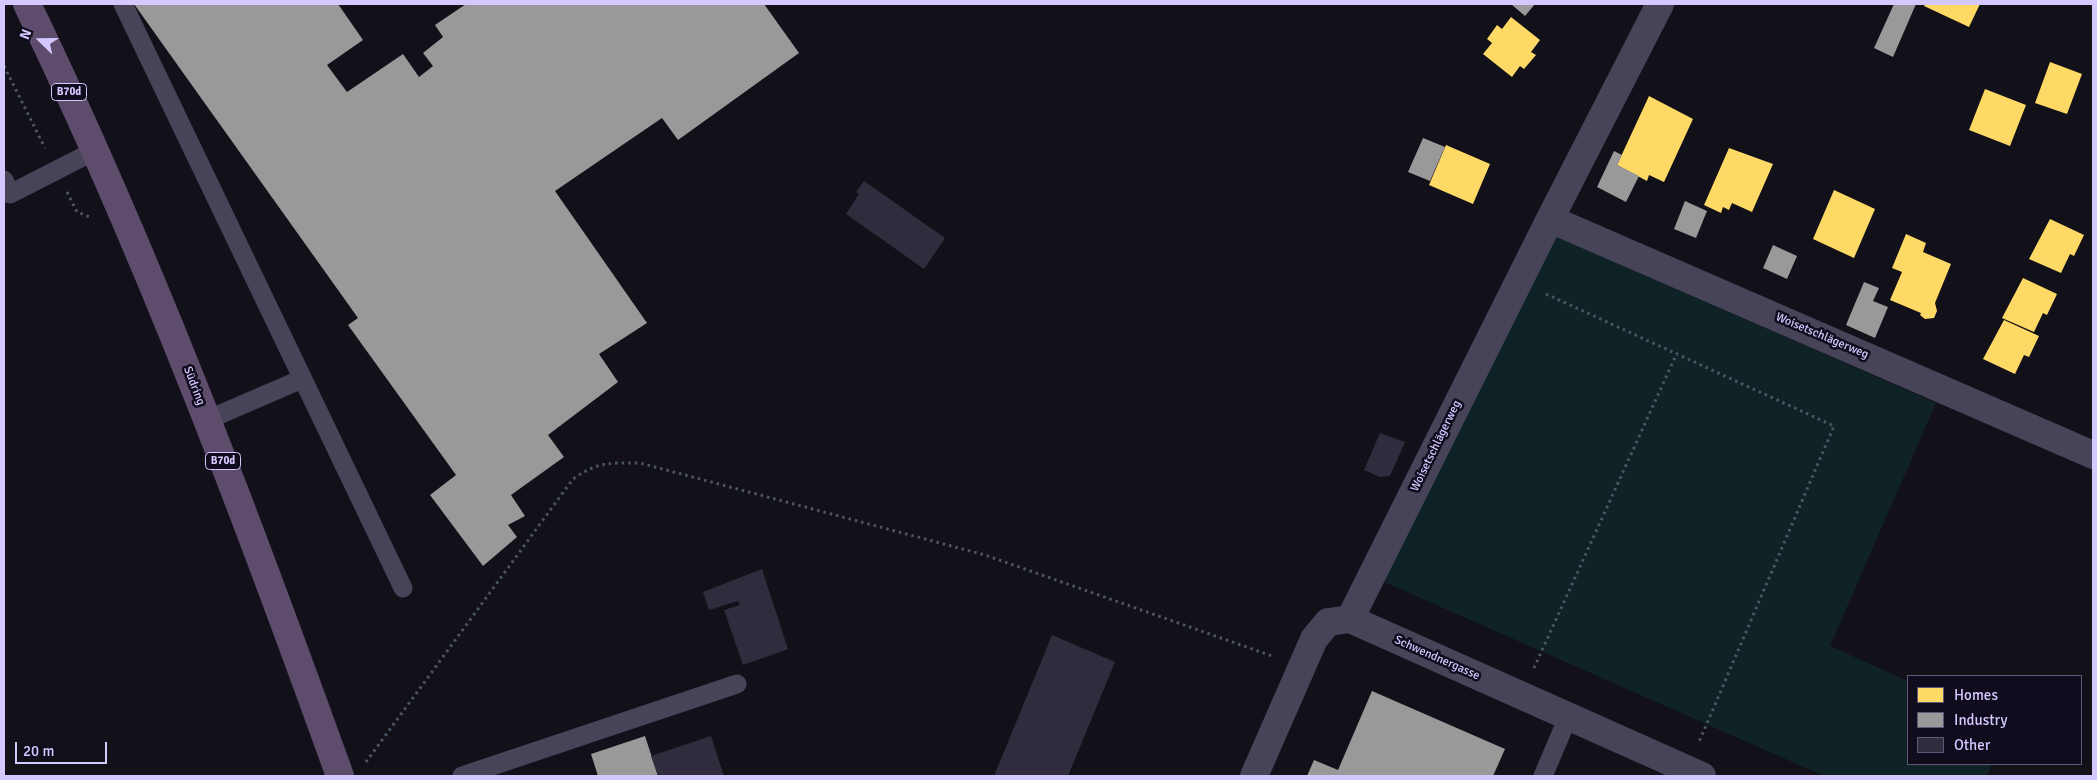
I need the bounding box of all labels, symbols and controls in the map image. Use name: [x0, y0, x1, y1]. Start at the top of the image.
north arrow: [15, 15, 65, 65]
text: N: [16, 26, 35, 42]
road number: B70d: [52, 84, 86, 100]
street label: Woisetschlägerweg: [1773, 310, 1871, 362]
street label: Südring: [180, 365, 208, 407]
street label: Woisetschlägerweg: [1408, 398, 1464, 494]
road number: B70d: [206, 452, 240, 470]
street label: Schwendnergasse: [1392, 633, 1482, 683]
legend: [1907, 675, 2082, 765]
text: Homes: [1954, 686, 1998, 704]
text: Industry: [1954, 711, 2007, 729]
scale bar: [18, 732, 110, 764]
text: Other: [1954, 736, 1990, 754]
text: 20 m: [23, 742, 54, 760]

